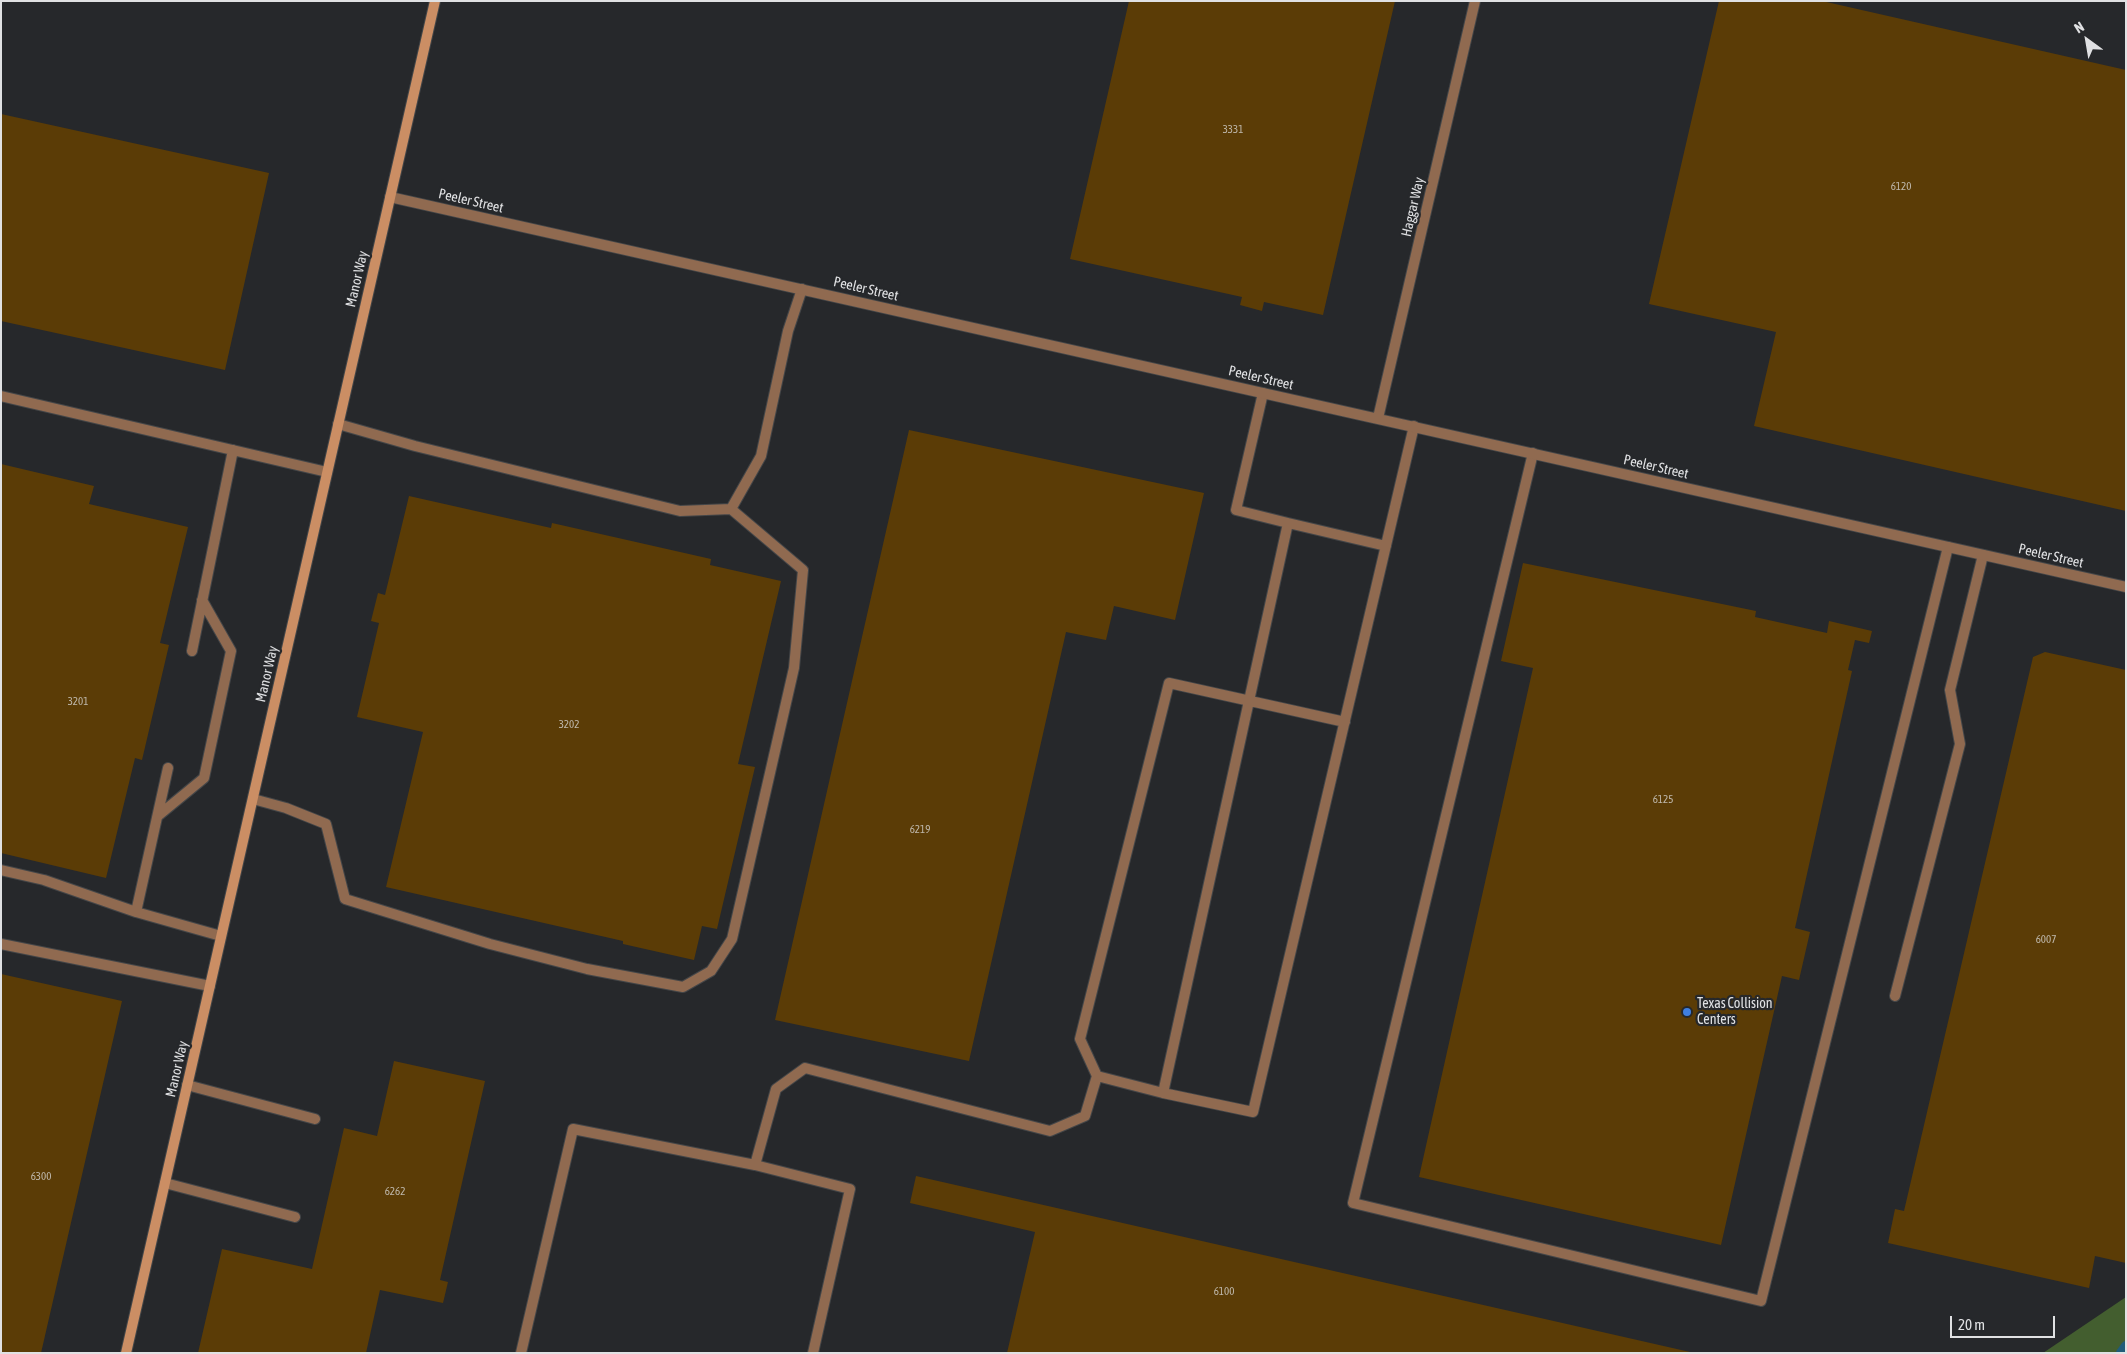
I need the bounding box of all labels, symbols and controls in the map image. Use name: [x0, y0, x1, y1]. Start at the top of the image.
north arrow: [2062, 15, 2112, 65]
text: N: [2071, 18, 2087, 36]
house number: 3331: [1223, 123, 1243, 137]
street label: Haggar Way: [1398, 176, 1428, 238]
house number: 6120: [1891, 180, 1911, 194]
street label: Peeler Street: [437, 185, 505, 217]
street label: Manor Way: [342, 249, 372, 309]
street label: Peeler Street: [832, 273, 900, 305]
street label: Peeler Street: [1227, 362, 1295, 394]
street label: Peeler Street: [1622, 451, 1690, 483]
street label: Peeler Street: [2017, 540, 2085, 572]
street label: Manor Way: [252, 644, 282, 704]
house number: 3201: [68, 695, 88, 709]
house number: 3202: [559, 718, 579, 732]
house number: 6125: [1653, 793, 1673, 807]
house number: 6219: [910, 823, 930, 837]
house number: 6007: [2036, 933, 2056, 947]
place label: Texas Collision Centers: [1697, 996, 1773, 1028]
marker: Texas Collision Centers: [1681, 1006, 1693, 1018]
street label: Manor Way: [162, 1039, 192, 1099]
house number: 6300: [31, 1170, 51, 1184]
house number: 6262: [385, 1185, 405, 1199]
house number: 6100: [1214, 1285, 1234, 1299]
scale bar: [1952, 1306, 2057, 1338]
text: 20 m: [1958, 1316, 1985, 1333]

